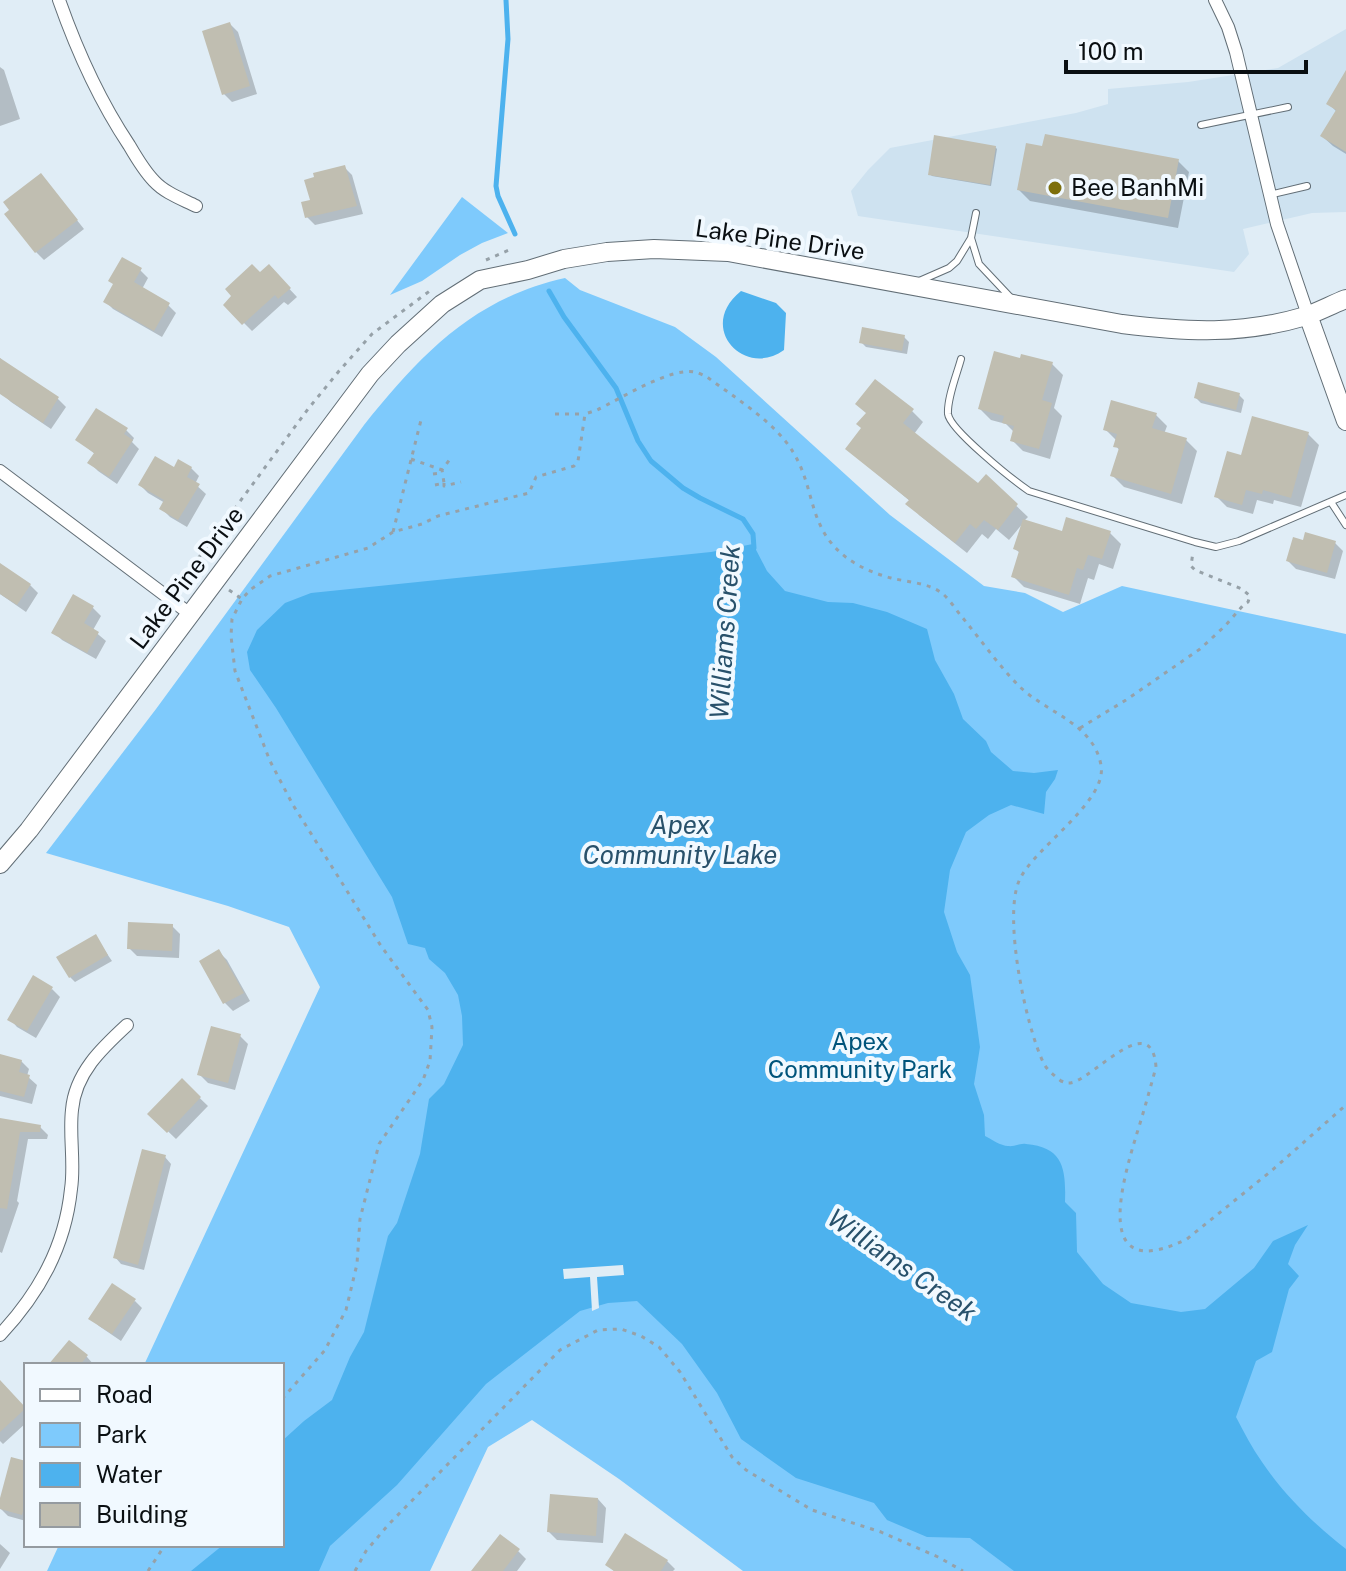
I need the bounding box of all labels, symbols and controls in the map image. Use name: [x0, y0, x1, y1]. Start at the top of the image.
scale bar: [1066, 24, 1306, 74]
text: 100 m: [1078, 37, 1144, 65]
place label: Bee BanhMi: [1071, 173, 1204, 201]
marker: Bee BanhMi: [1046, 179, 1064, 197]
street label: Lake Pine Drive: [694, 213, 867, 265]
street label: Lake Pine Drive: [124, 501, 249, 654]
water label: Williams Creek: [703, 544, 746, 720]
water label: Apex Community Lake: [583, 809, 777, 870]
park label: Apex Community Park: [768, 1027, 952, 1083]
water label: Williams Creek: [822, 1202, 983, 1327]
legend: [24, 1363, 284, 1547]
text: Road: [96, 1380, 153, 1408]
text: Park: [96, 1420, 147, 1448]
text: Water: [96, 1460, 163, 1488]
text: Building: [96, 1500, 188, 1528]

